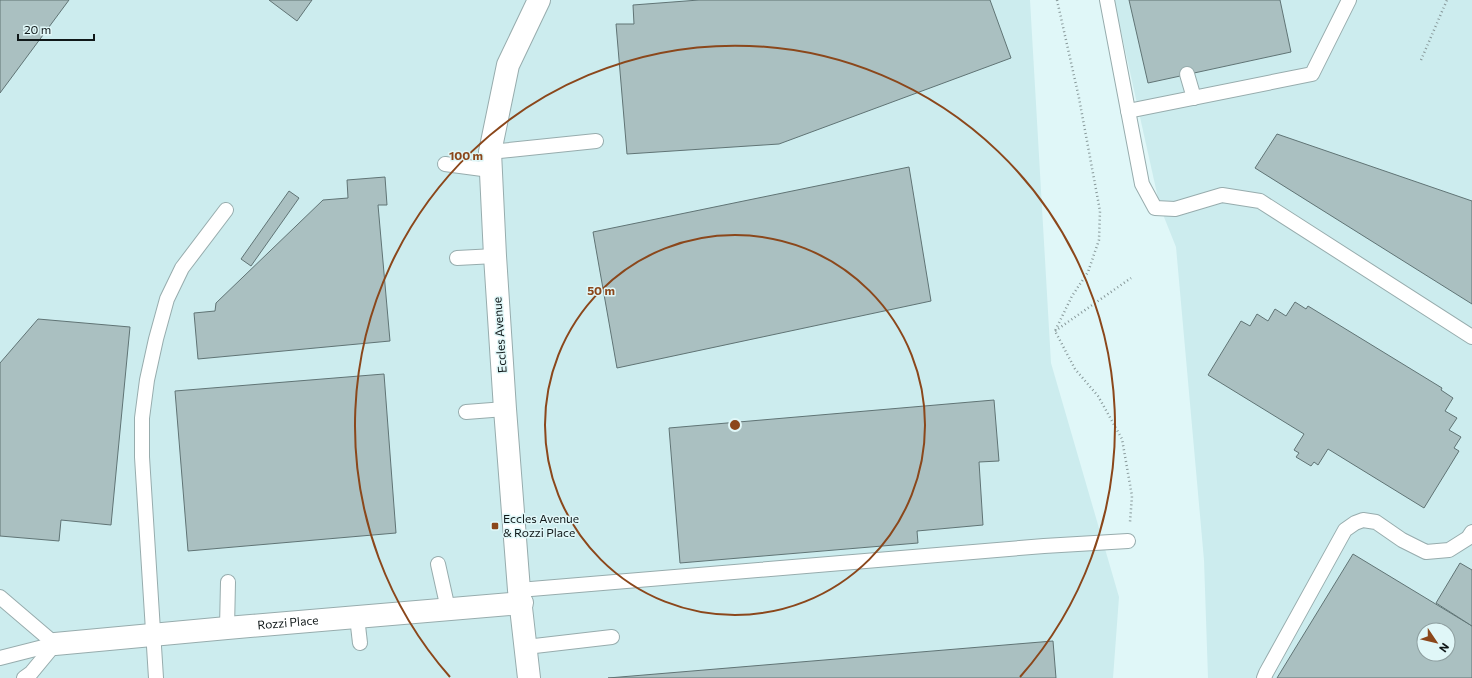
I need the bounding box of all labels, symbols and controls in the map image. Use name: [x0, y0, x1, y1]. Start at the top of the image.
scale bar: [18, 16, 94, 42]
text: 20 m: [24, 22, 51, 36]
text: 100 m: [449, 148, 483, 162]
text: 50 m: [587, 283, 615, 297]
street label: Eccles Avenue: [489, 297, 509, 374]
centre of rings: [728, 418, 742, 432]
place label: Eccles Avenue & Rozzi Place: [503, 511, 579, 539]
marker: Eccles Avenue & Rozzi Place: [490, 521, 500, 531]
street label: Rozzi Place: [257, 612, 319, 631]
north arrow: [1416, 622, 1456, 662]
text: N: [1437, 641, 1452, 655]

